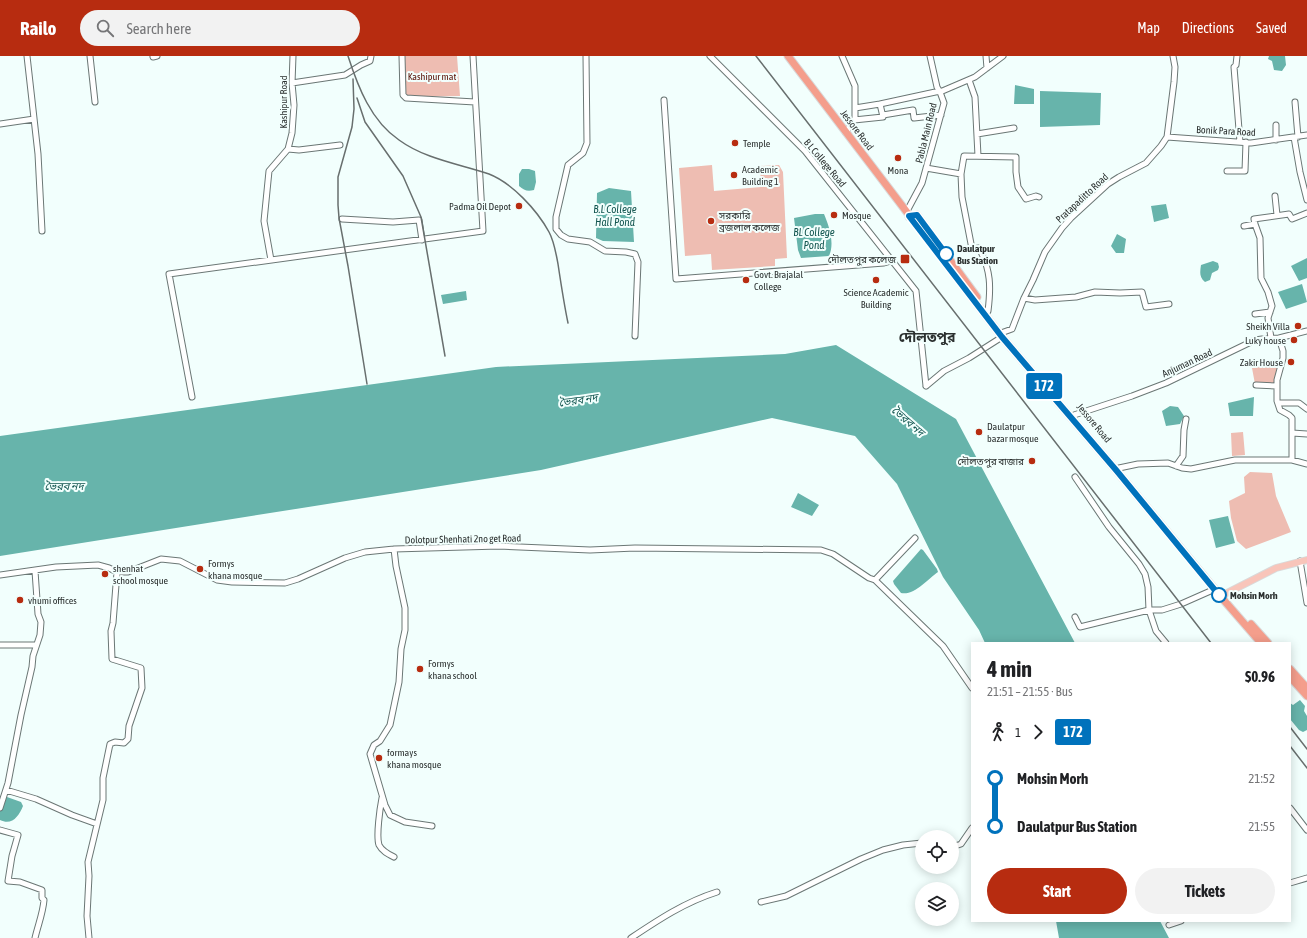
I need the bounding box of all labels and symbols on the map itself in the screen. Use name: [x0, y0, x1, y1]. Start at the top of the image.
park label: Kashipur mat: [408, 71, 456, 82]
street label: Kashipur Road: [278, 75, 289, 129]
street label: Pabla Main Road: [913, 101, 939, 164]
street label: Jessore Road: [838, 108, 876, 152]
street label: Bonik Para Road: [1196, 124, 1256, 138]
street label: B L College Road: [802, 137, 848, 189]
marker: Temple: [730, 138, 740, 148]
place label: Temple: [743, 138, 771, 149]
marker: Mona: [893, 153, 903, 163]
place label: Academic Building 1: [742, 164, 779, 187]
place label: Mona: [888, 165, 909, 176]
marker: Academic Building 1: [729, 170, 739, 180]
street label: Pratapaditto Road: [1054, 171, 1110, 225]
place label: Padma Oil Depot: [449, 201, 511, 212]
marker: Padma Oil Depot: [514, 201, 524, 211]
water label: B.L College Hall Pond: [593, 203, 637, 228]
place label: সরকারি ব্রজলাল কলেজ: [718, 210, 780, 233]
marker: Mosque: [829, 210, 839, 220]
place label: Mosque: [842, 210, 872, 221]
marker: সরকারি ব্রজলাল কলেজ: [706, 216, 716, 226]
water label: BL College Pond: [793, 226, 835, 251]
place label: Daulatpur Bus Station: [957, 243, 998, 266]
marker: Daulatpur Bus Station: [938, 246, 954, 262]
marker: দৌলতপুর কলেজ: [899, 253, 911, 265]
place label: দৌলতপুর কলেজ: [828, 254, 896, 266]
place label: Govt. Brajalal College: [754, 269, 803, 292]
marker: Govt. Brajalal College: [741, 275, 751, 285]
marker: Science Academic Building: [871, 275, 881, 285]
place label: Science Academic Building: [844, 287, 909, 310]
place label: Sheikh Villa: [1246, 321, 1290, 332]
marker: Sheikh Villa: [1293, 321, 1303, 331]
district label: দৌলতপুর: [899, 329, 956, 346]
place label: Luky house: [1245, 335, 1286, 346]
marker: Luky house: [1289, 335, 1299, 345]
street label: Anjuman Road: [1160, 346, 1214, 379]
place label: Zakir House: [1240, 357, 1283, 368]
marker: Zakir House: [1286, 357, 1296, 367]
line badge: 172: [1021, 373, 1067, 399]
water label: ভৈরব নদ: [558, 390, 600, 409]
street label: Jessore Road: [1075, 401, 1114, 445]
water label: ভৈরব নদ: [889, 403, 929, 440]
place label: Daulatpur bazar mosque: [987, 421, 1039, 444]
marker: Daulatpur bazar mosque: [974, 427, 984, 437]
place label: দৌলতপুর বাজার: [957, 456, 1025, 468]
marker: দৌলতপুর বাজার: [1027, 456, 1037, 466]
water label: ভৈরব নদ: [44, 479, 85, 492]
street label: Dolotpur Shenhati 2no get Road: [405, 532, 522, 546]
place label: Formys khana mosque: [208, 558, 263, 581]
place label: shenhat school mosque: [113, 563, 168, 586]
marker: Formys khana mosque: [195, 564, 205, 574]
marker: shenhat school mosque: [100, 569, 110, 579]
marker: Mohsin Morh: [1211, 587, 1227, 603]
place label: Mohsin Morh: [1230, 590, 1278, 601]
marker: vhumi offices: [15, 595, 25, 605]
place label: vhumi offices: [28, 595, 77, 606]
place label: Formys khana school: [428, 658, 477, 681]
marker: Formys khana school: [415, 664, 425, 674]
place label: formays khana mosque: [387, 747, 442, 770]
marker: formays khana mosque: [374, 753, 384, 763]

